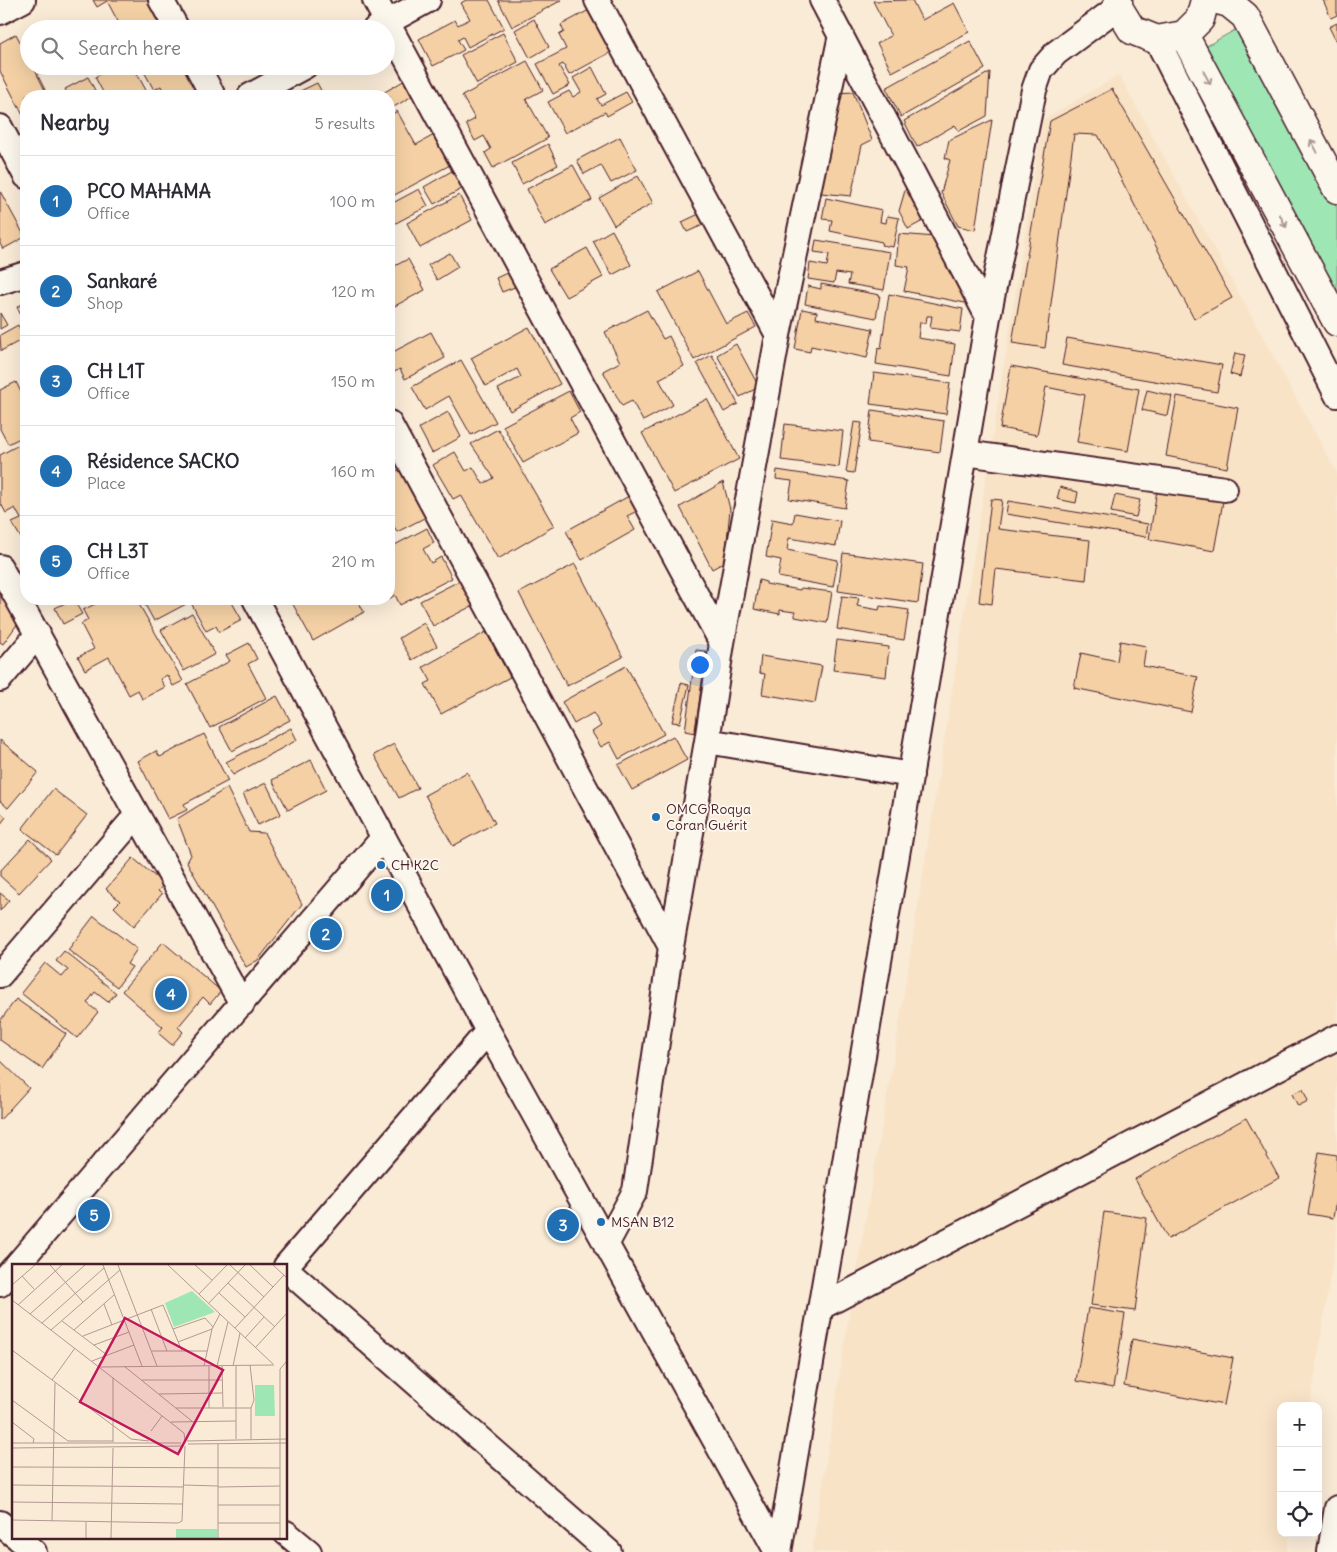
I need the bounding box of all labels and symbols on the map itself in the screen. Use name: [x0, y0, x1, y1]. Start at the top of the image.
one-way arrow: [1202, 70, 1212, 85]
one-way arrow: [1309, 139, 1318, 154]
one-way arrow: [1279, 213, 1288, 228]
your location: [687, 652, 713, 678]
place label: OMCG Roqya Coran Guérit: [666, 800, 751, 834]
marker: OMCG Roqya Coran Guérit: [650, 811, 662, 823]
place label: CH K2C: [391, 856, 439, 874]
marker: CH K2C: [375, 859, 387, 871]
pin: 1: [371, 876, 403, 914]
pin: 2: [310, 915, 342, 953]
pin: 4: [155, 975, 187, 1013]
pin: 5: [78, 1196, 110, 1234]
pin: 3: [547, 1206, 579, 1244]
place label: MSAN B12: [611, 1213, 675, 1231]
marker: MSAN B12: [595, 1216, 607, 1228]
inset map: [12, 1264, 288, 1540]

